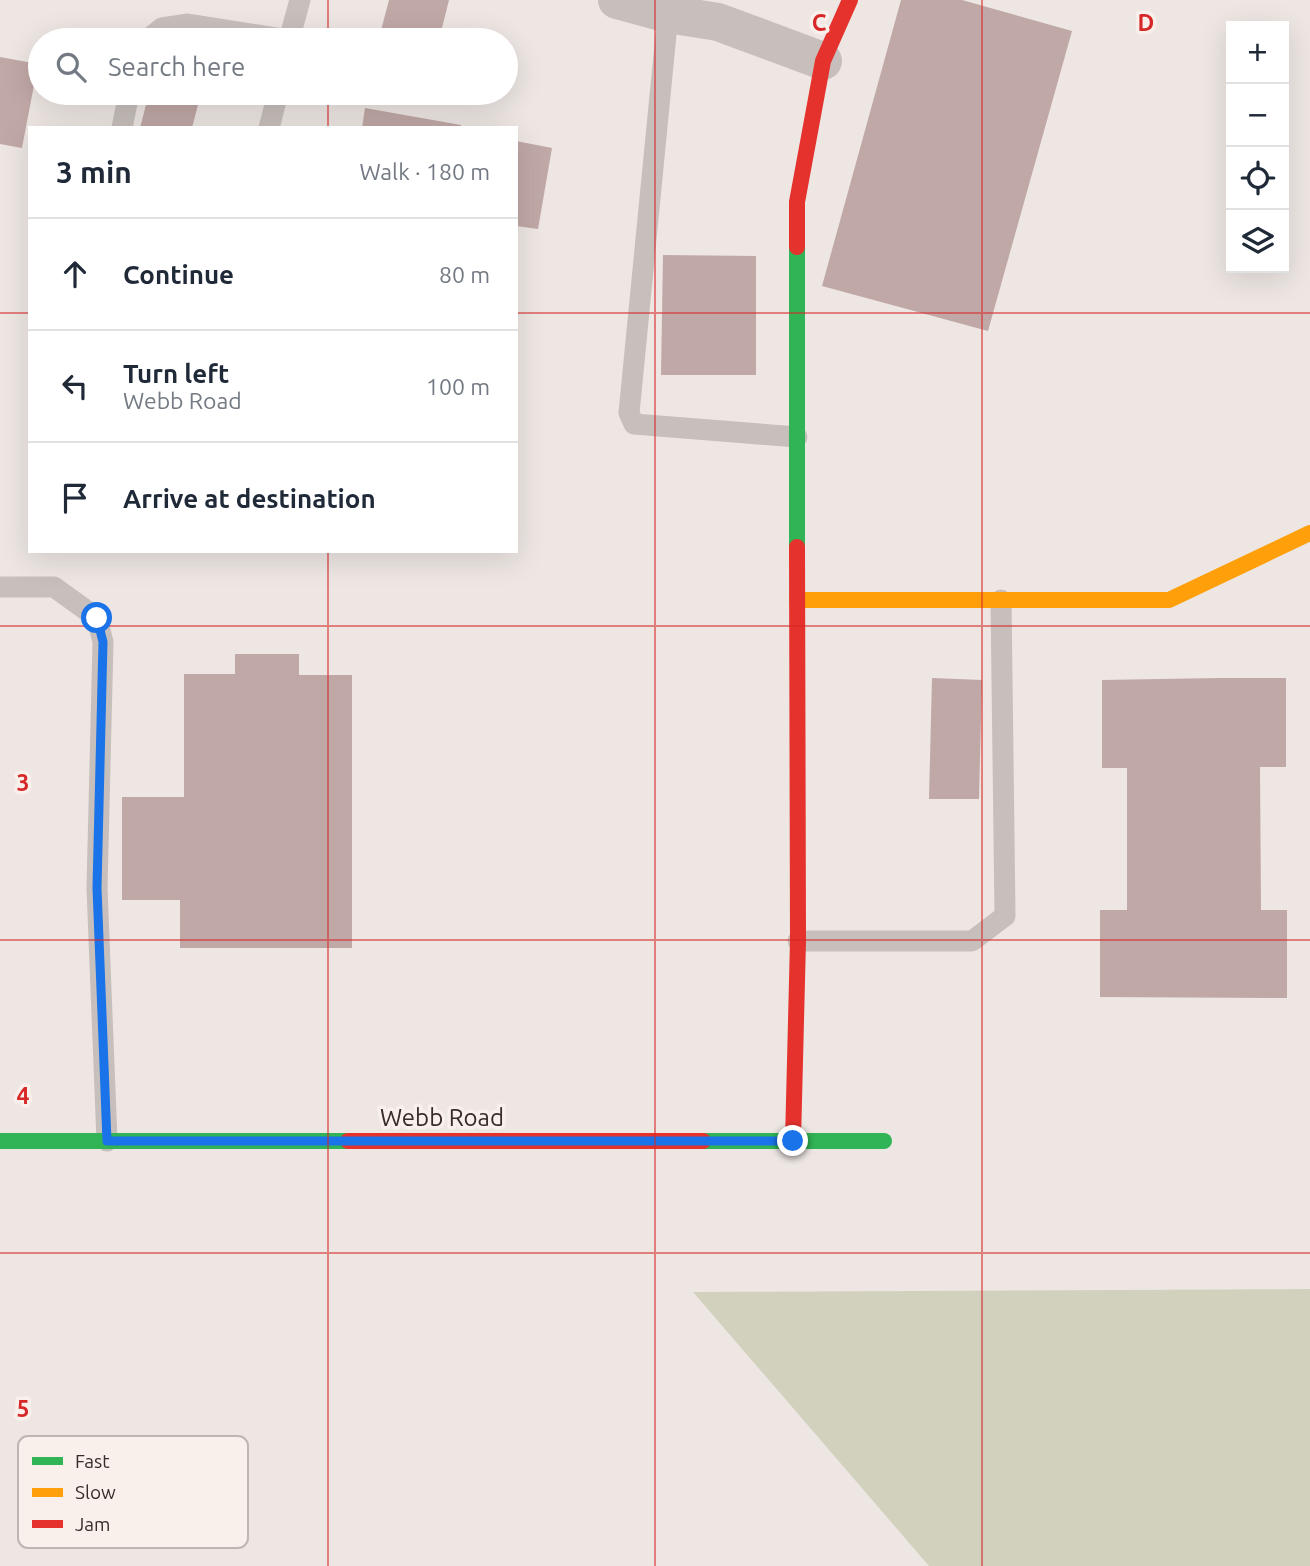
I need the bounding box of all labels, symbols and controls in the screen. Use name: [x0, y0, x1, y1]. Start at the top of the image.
text: C: [812, 10, 827, 35]
text: D: [1138, 10, 1154, 35]
map controls: [1226, 21, 1289, 273]
button: +: [1226, 21, 1289, 84]
search box: [28, 28, 518, 105]
icon: search: [52, 48, 90, 86]
text: Search here: [108, 52, 245, 81]
button: −: [1226, 84, 1289, 147]
button: locate: [1226, 147, 1289, 210]
text: 3 min: [56, 155, 132, 189]
text: Walk · 180 m: [359, 159, 490, 184]
button: layers: [1226, 210, 1289, 273]
icon: ahead: [56, 255, 94, 293]
text: Continue: [123, 260, 234, 289]
text: 80 m: [439, 262, 490, 287]
text: Turn left: [123, 359, 229, 388]
icon: left: [56, 367, 94, 405]
text: 100 m: [426, 374, 490, 399]
text: Webb Road: [123, 388, 242, 413]
icon: arrive: [56, 479, 94, 517]
text: Arrive at destination: [123, 484, 376, 513]
route start: [81, 602, 112, 633]
text: 3: [17, 770, 29, 795]
text: 4: [17, 1083, 30, 1108]
street label: Webb Road: [380, 1104, 504, 1131]
route end: [777, 1125, 808, 1156]
text: 5: [17, 1396, 29, 1421]
legend: [18, 1436, 248, 1548]
text: Fast: [75, 1450, 110, 1472]
text: Slow: [75, 1481, 116, 1503]
text: Jam: [75, 1513, 111, 1535]

